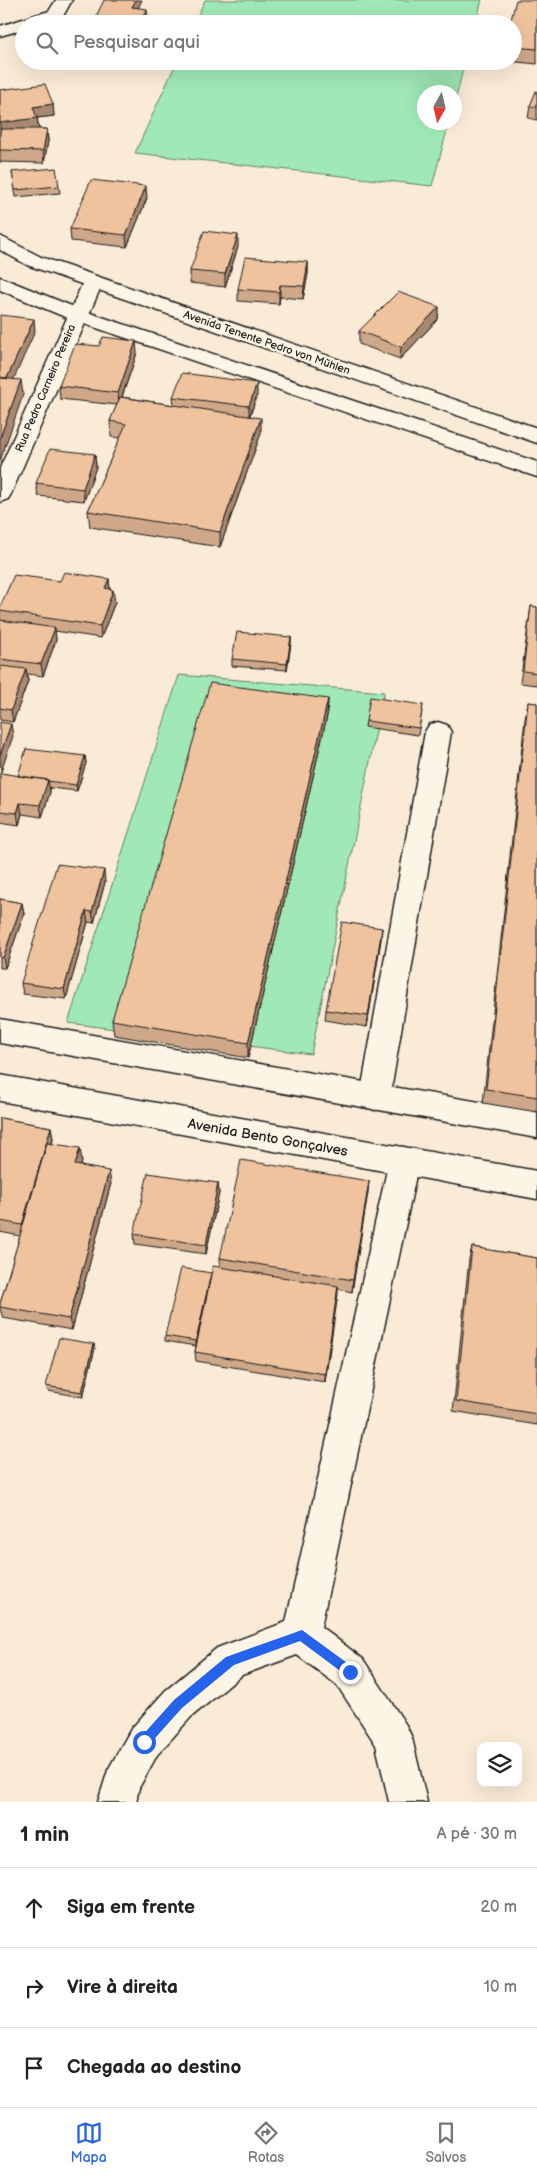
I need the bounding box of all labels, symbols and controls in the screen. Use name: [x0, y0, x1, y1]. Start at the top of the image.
search box: [15, 15, 522, 70]
icon: search: [33, 29, 61, 57]
text: Pesquisar aqui: [73, 31, 200, 54]
north arrow: [417, 85, 462, 130]
street label: Avenida Tenente Pedro von Mühlen: [182, 308, 352, 377]
street label: Rua Pedro Carneiro Pereira: [13, 322, 78, 454]
street label: Avenida Bento Gonçalves: [187, 1115, 349, 1160]
route end: [339, 1661, 362, 1684]
route start: [133, 1731, 156, 1754]
map controls: [477, 1742, 522, 1787]
button: layers: [477, 1742, 522, 1787]
text: 1 min: [20, 1822, 69, 1847]
text: A pé · 30 m: [437, 1825, 517, 1844]
icon: ahead: [20, 1894, 48, 1922]
text: Siga em frente: [67, 1896, 195, 1919]
text: 20 m: [481, 1898, 517, 1917]
icon: right: [20, 1974, 48, 2002]
text: Vire à direita: [67, 1976, 178, 1999]
text: 10 m: [484, 1978, 517, 1997]
icon: arrive: [20, 2054, 48, 2082]
text: Chegada ao destino: [67, 2056, 241, 2079]
tab: Mapa: [71, 2119, 107, 2166]
tab: Rotas: [248, 2119, 284, 2166]
tab: Salvos: [425, 2119, 466, 2166]

